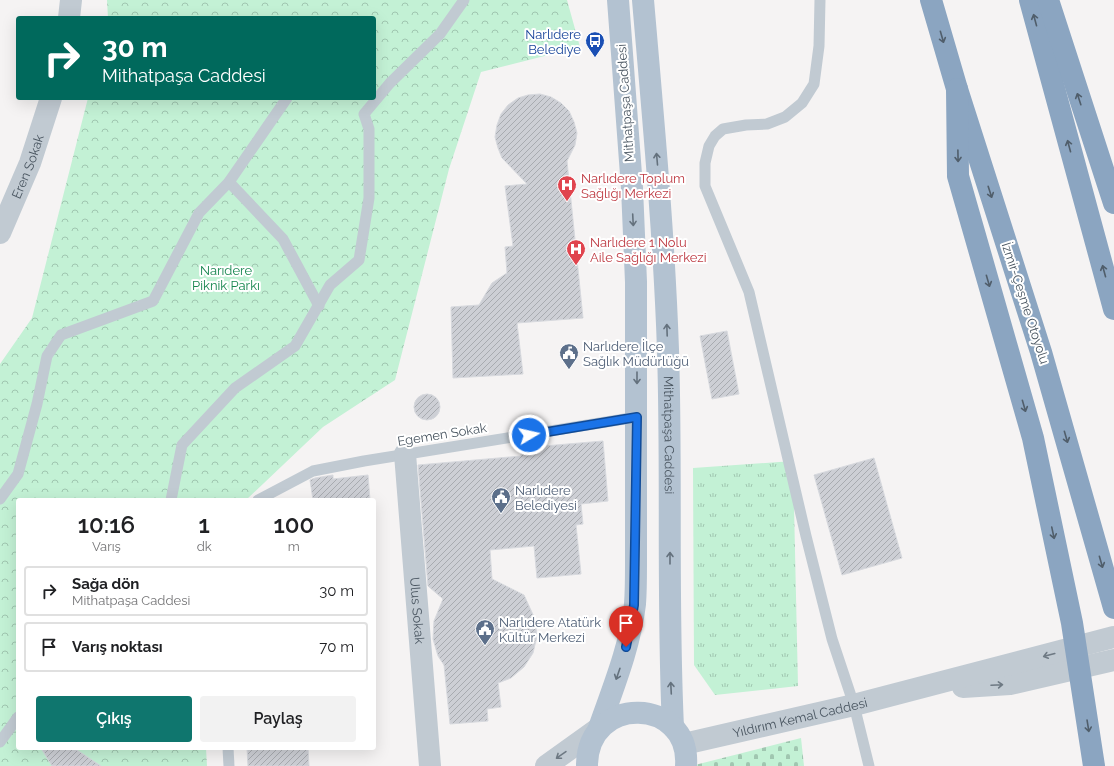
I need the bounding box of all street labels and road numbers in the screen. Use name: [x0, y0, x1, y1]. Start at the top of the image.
street label: Mithatpaşa Caddesi: [614, 43, 637, 162]
street label: Eren Sokak: [9, 133, 47, 201]
street label: İzmir-Çeşme Otoyolu: [999, 240, 1053, 366]
street label: Mithatpaşa Caddesi: [661, 376, 677, 494]
street label: Egemen Sokak: [396, 420, 488, 449]
street label: Ulus Sokak: [407, 576, 427, 645]
street label: Yıldırım Kemal Caddesi: [731, 695, 869, 741]

